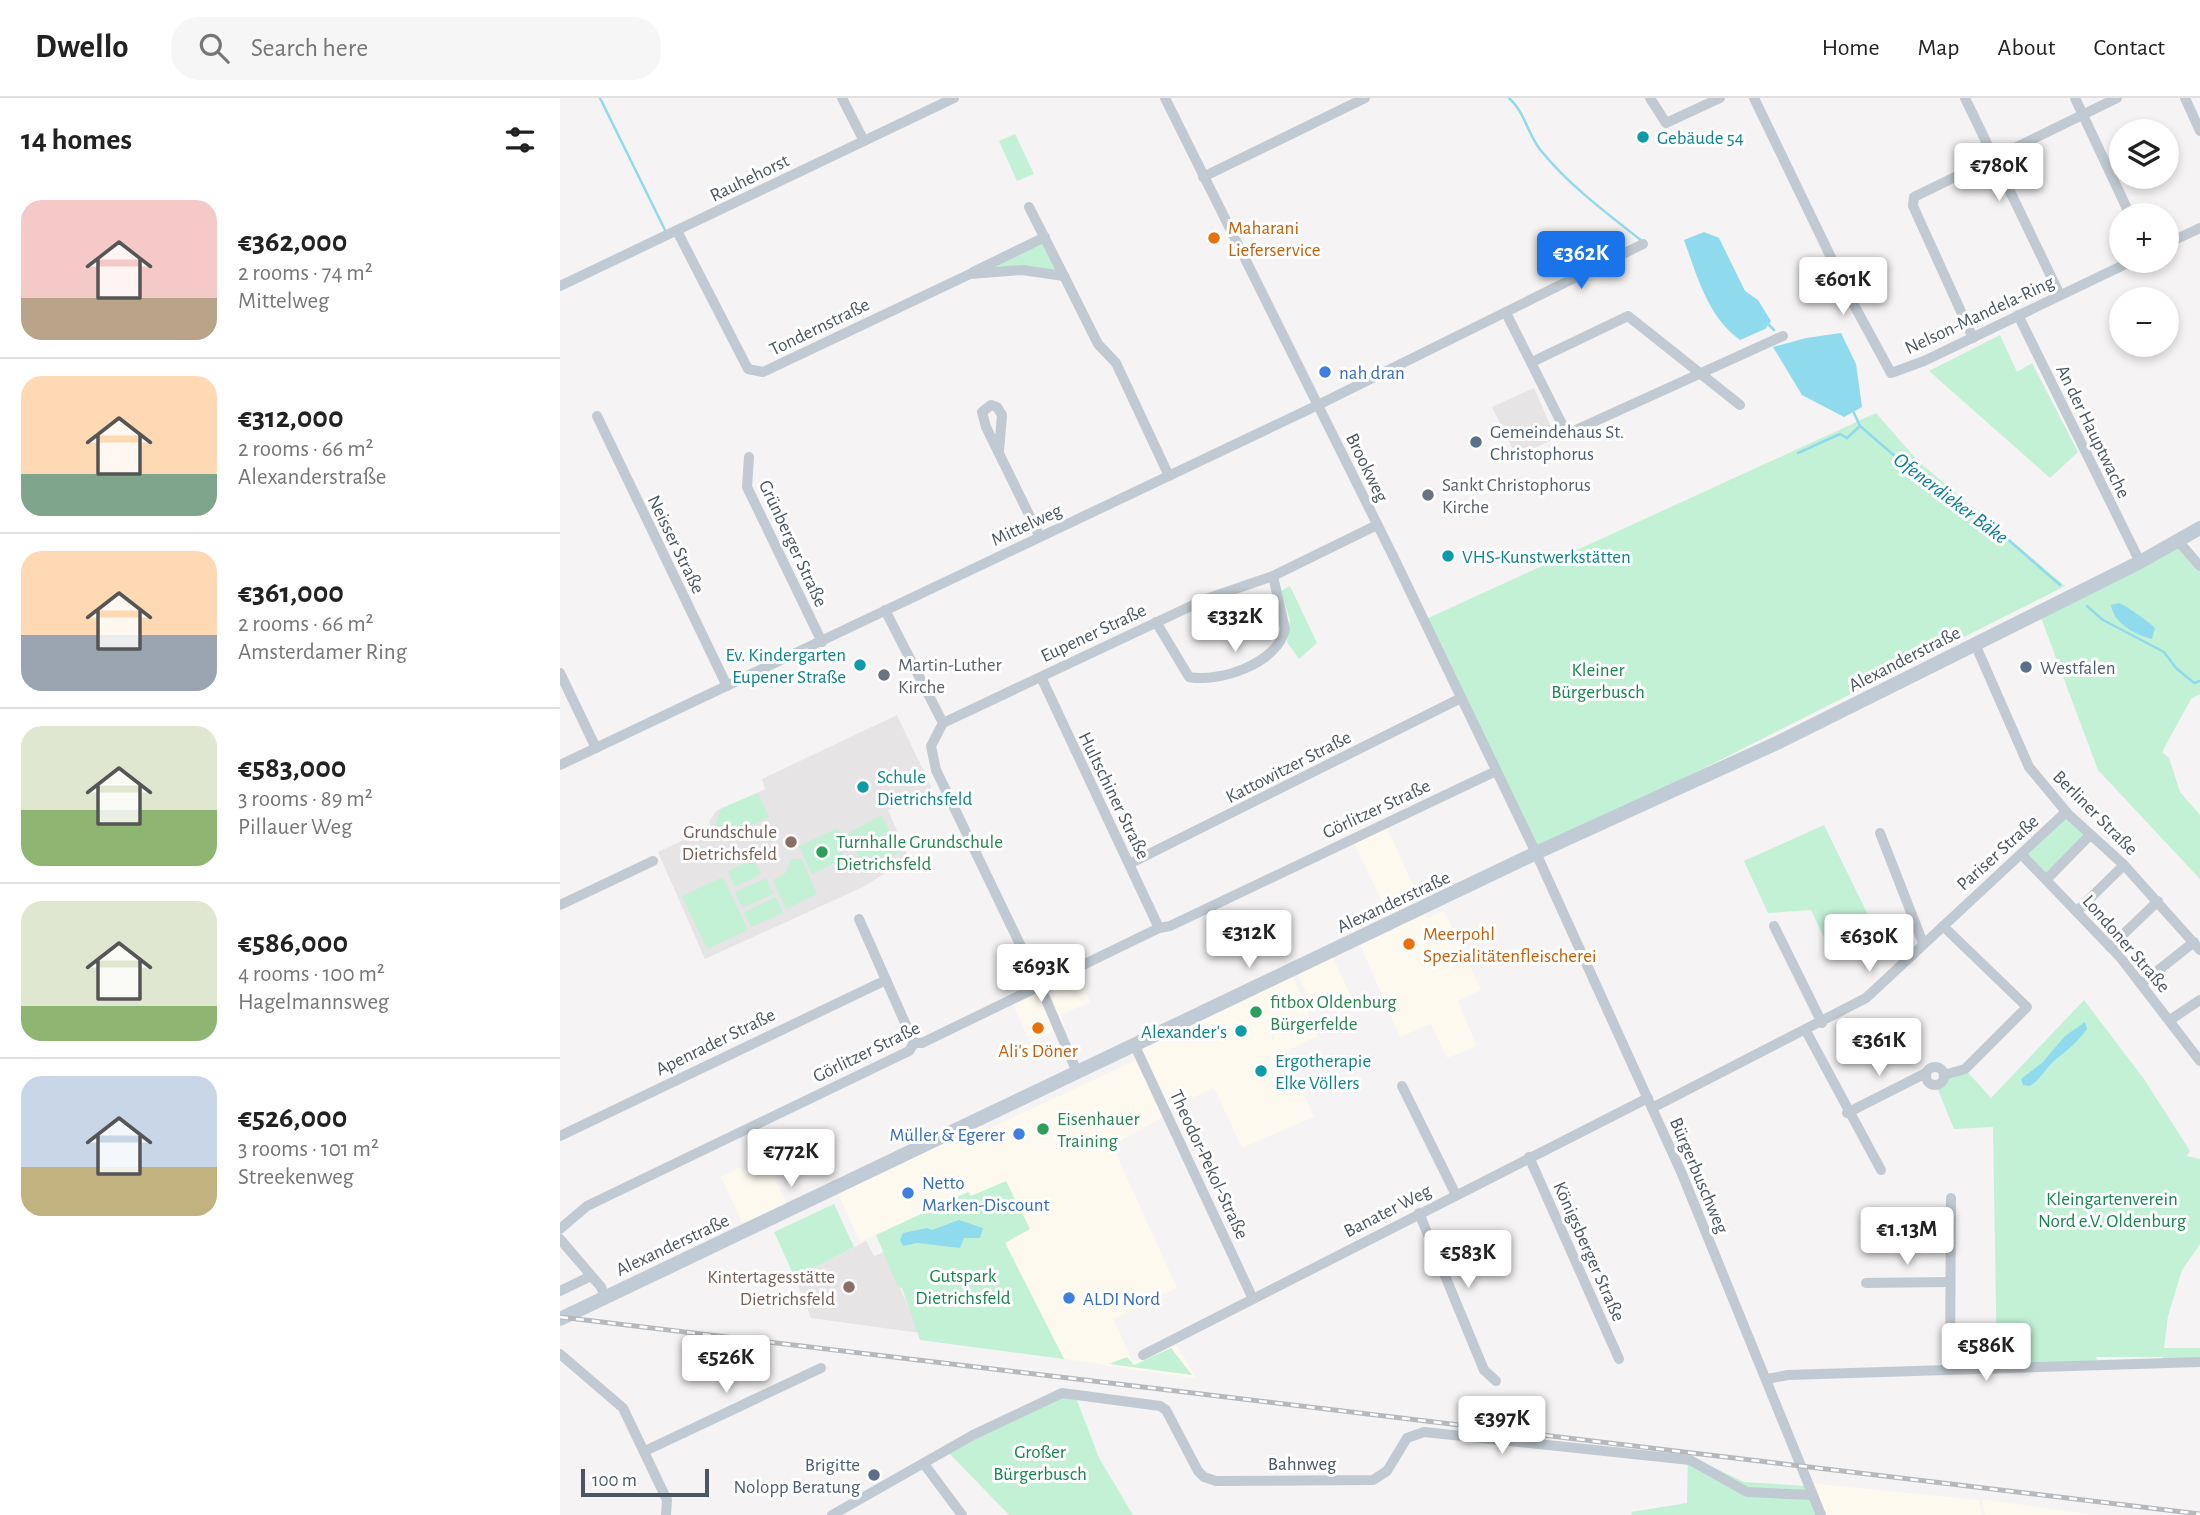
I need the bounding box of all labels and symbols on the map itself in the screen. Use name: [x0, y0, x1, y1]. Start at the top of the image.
marker: Gebäude 54: [1635, 129, 1651, 145]
place label: Gebäude 54: [1657, 129, 1744, 148]
pin: €780K: [1950, 144, 2048, 203]
street label: Rauhehorst: [707, 151, 792, 206]
place label: Maharani Lieferservice: [1228, 219, 1320, 260]
marker: Maharani Lieferservice: [1206, 230, 1222, 246]
pin: €362K: [1532, 232, 1630, 291]
pin: €601K: [1794, 258, 1892, 317]
street label: Nelson-Mandela-Ring: [1902, 272, 2058, 358]
street label: Tondernstraße: [767, 295, 873, 360]
street label: An der Hauptwache: [2052, 362, 2133, 501]
marker: nah dran: [1317, 364, 1333, 380]
place label: nah dran: [1339, 364, 1405, 383]
place label: Gemeindehaus St. Christophorus: [1490, 423, 1624, 464]
street label: Brookweg: [1342, 430, 1392, 506]
marker: Gemeindehaus St. Christophorus: [1468, 434, 1484, 450]
water label: Ofenerdieker Bäke: [1890, 449, 2012, 548]
place label: Sankt Christophorus Kirche: [1442, 476, 1591, 517]
street label: Grünberger Straße: [755, 477, 830, 610]
marker: Sankt Christophorus Kirche: [1420, 487, 1436, 503]
street label: Neisser Straße: [644, 492, 708, 597]
street label: Mittelweg: [989, 501, 1065, 550]
marker: VHS-Kunstwerkstätten: [1440, 548, 1456, 564]
place label: VHS-Kunstwerkstätten: [1462, 548, 1631, 567]
pin: €332K: [1186, 594, 1284, 654]
street label: Eupener Straße: [1038, 601, 1149, 666]
street label: Alexanderstraße: [1846, 623, 1964, 696]
place label: Ev. Kindergarten Eupener Straße: [726, 646, 846, 687]
place label: Martin-Luther Kirche: [898, 656, 1002, 697]
marker: Ev. Kindergarten Eupener Straße: [852, 657, 868, 673]
marker: Westfalen: [2018, 659, 2034, 675]
place label: Westfalen: [2040, 659, 2116, 678]
park label: Kleiner Bürgerbusch: [1551, 661, 1645, 702]
marker: Martin-Luther Kirche: [876, 667, 892, 683]
street label: Kattowitzer Straße: [1223, 728, 1354, 807]
street label: Hultschiner Straße: [1075, 729, 1153, 862]
street label: Berliner Straße: [2049, 767, 2141, 859]
place label: Schule Dietrichsfeld: [877, 768, 973, 809]
street label: Görlitzer Straße: [1320, 776, 1433, 843]
marker: Schule Dietrichsfeld: [855, 779, 871, 795]
street label: Pariser Straße: [1953, 812, 2043, 895]
place label: Grundschule Dietrichsfeld: [682, 823, 777, 864]
place label: Turnhalle Grundschule Dietrichsfeld: [836, 833, 1003, 874]
marker: Grundschule Dietrichsfeld: [783, 834, 799, 850]
marker: Turnhalle Grundschule Dietrichsfeld: [814, 844, 830, 860]
street label: Alexanderstraße: [1334, 868, 1453, 937]
street label: Londoner Straße: [2079, 892, 2173, 996]
pin: €312K: [1200, 910, 1298, 970]
pin: €630K: [1820, 914, 1918, 974]
place label: Meerpohl Spezialitätenfleischerei: [1423, 925, 1597, 966]
marker: Meerpohl Spezialitätenfleischerei: [1401, 936, 1417, 952]
pin: €693K: [992, 944, 1090, 1004]
place label: fitbox Oldenburg Bürgerfelde: [1270, 993, 1397, 1034]
marker: fitbox Oldenburg Bürgerfelde: [1248, 1004, 1264, 1020]
street label: Apenrader Straße: [653, 1005, 778, 1079]
street label: Görlitzer Straße: [810, 1018, 923, 1086]
pin: €361K: [1830, 1018, 1928, 1078]
marker: Ali's Döner: [1030, 1020, 1046, 1036]
place label: Alexander's: [1141, 1023, 1227, 1042]
marker: Alexander's: [1233, 1023, 1249, 1039]
place label: Ali's Döner: [998, 1042, 1078, 1061]
place label: Ergotherapie Elke Völlers: [1275, 1052, 1371, 1093]
marker: Ergotherapie Elke Völlers: [1253, 1063, 1269, 1079]
street label: Theodor-Pekol-Straße: [1166, 1087, 1251, 1242]
place label: Eisenhauer Training: [1057, 1110, 1140, 1151]
street label: Bürgerbuschweg: [1666, 1115, 1732, 1237]
marker: Eisenhauer Training: [1035, 1121, 1051, 1137]
place label: Müller & Egerer: [890, 1126, 1005, 1145]
marker: Müller & Egerer: [1011, 1126, 1027, 1142]
pin: €772K: [742, 1130, 840, 1189]
place label: Netto Marken-Discount: [922, 1174, 1050, 1215]
street label: Königsberger Straße: [1549, 1179, 1628, 1324]
street label: Banater Weg: [1341, 1181, 1435, 1241]
marker: Netto Marken-Discount: [900, 1185, 916, 1201]
park label: Kleingartenverein Nord e.V. Oldenburg: [2038, 1190, 2187, 1231]
pin: €1.13M: [1850, 1208, 1964, 1267]
street label: Alexanderstraße: [613, 1211, 732, 1280]
pin: €583K: [1419, 1230, 1517, 1290]
park label: Gutspark Dietrichsfeld: [915, 1267, 1011, 1308]
place label: Kintertagesstätte Dietrichsfeld: [707, 1268, 835, 1309]
marker: Kintertagesstätte Dietrichsfeld: [841, 1279, 857, 1295]
marker: ALDI Nord: [1061, 1290, 1077, 1306]
place label: ALDI Nord: [1083, 1290, 1160, 1309]
pin: €586K: [1937, 1324, 2035, 1383]
pin: €526K: [677, 1336, 775, 1395]
pin: €397K: [1453, 1396, 1551, 1456]
park label: Großer Bürgerbusch: [993, 1443, 1087, 1484]
street label: Bahnweg: [1268, 1455, 1337, 1474]
place label: Brigitte Nolopp Beratung: [733, 1456, 861, 1497]
scale bar: [581, 1466, 709, 1498]
marker: Brigitte Nolopp Beratung: [866, 1467, 882, 1483]

